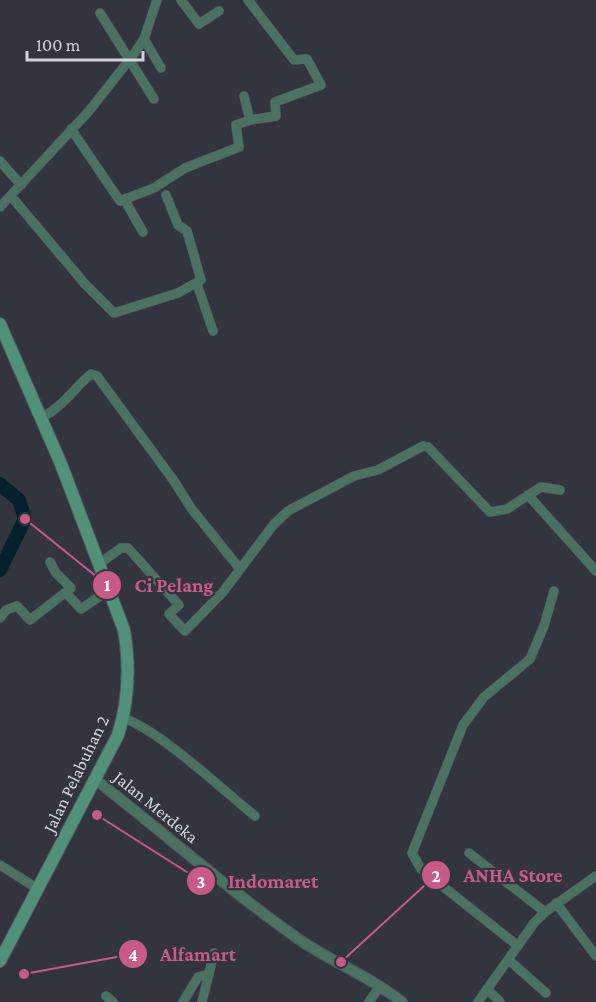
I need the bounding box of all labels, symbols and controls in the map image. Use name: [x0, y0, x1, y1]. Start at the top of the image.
scale bar: [27, 24, 142, 62]
text: 100 m: [36, 35, 81, 55]
callout: Ci Pelang: [92, 566, 225, 604]
text: Ci Pelang: [135, 574, 213, 596]
text: 1: [104, 575, 111, 595]
street label: Jalan Pelabuhan 2: [38, 712, 113, 838]
street label: Jalan Merdeka: [108, 766, 202, 847]
callout: ANHA Store: [421, 856, 575, 894]
callout: Indomaret: [186, 862, 330, 900]
text: ANHA Store: [462, 864, 563, 886]
text: 2: [431, 866, 441, 886]
text: Indomaret: [228, 870, 319, 892]
text: 3: [197, 872, 205, 892]
callout: Alfamart: [118, 935, 248, 973]
text: Alfamart: [159, 943, 237, 965]
text: 4: [128, 945, 138, 965]

